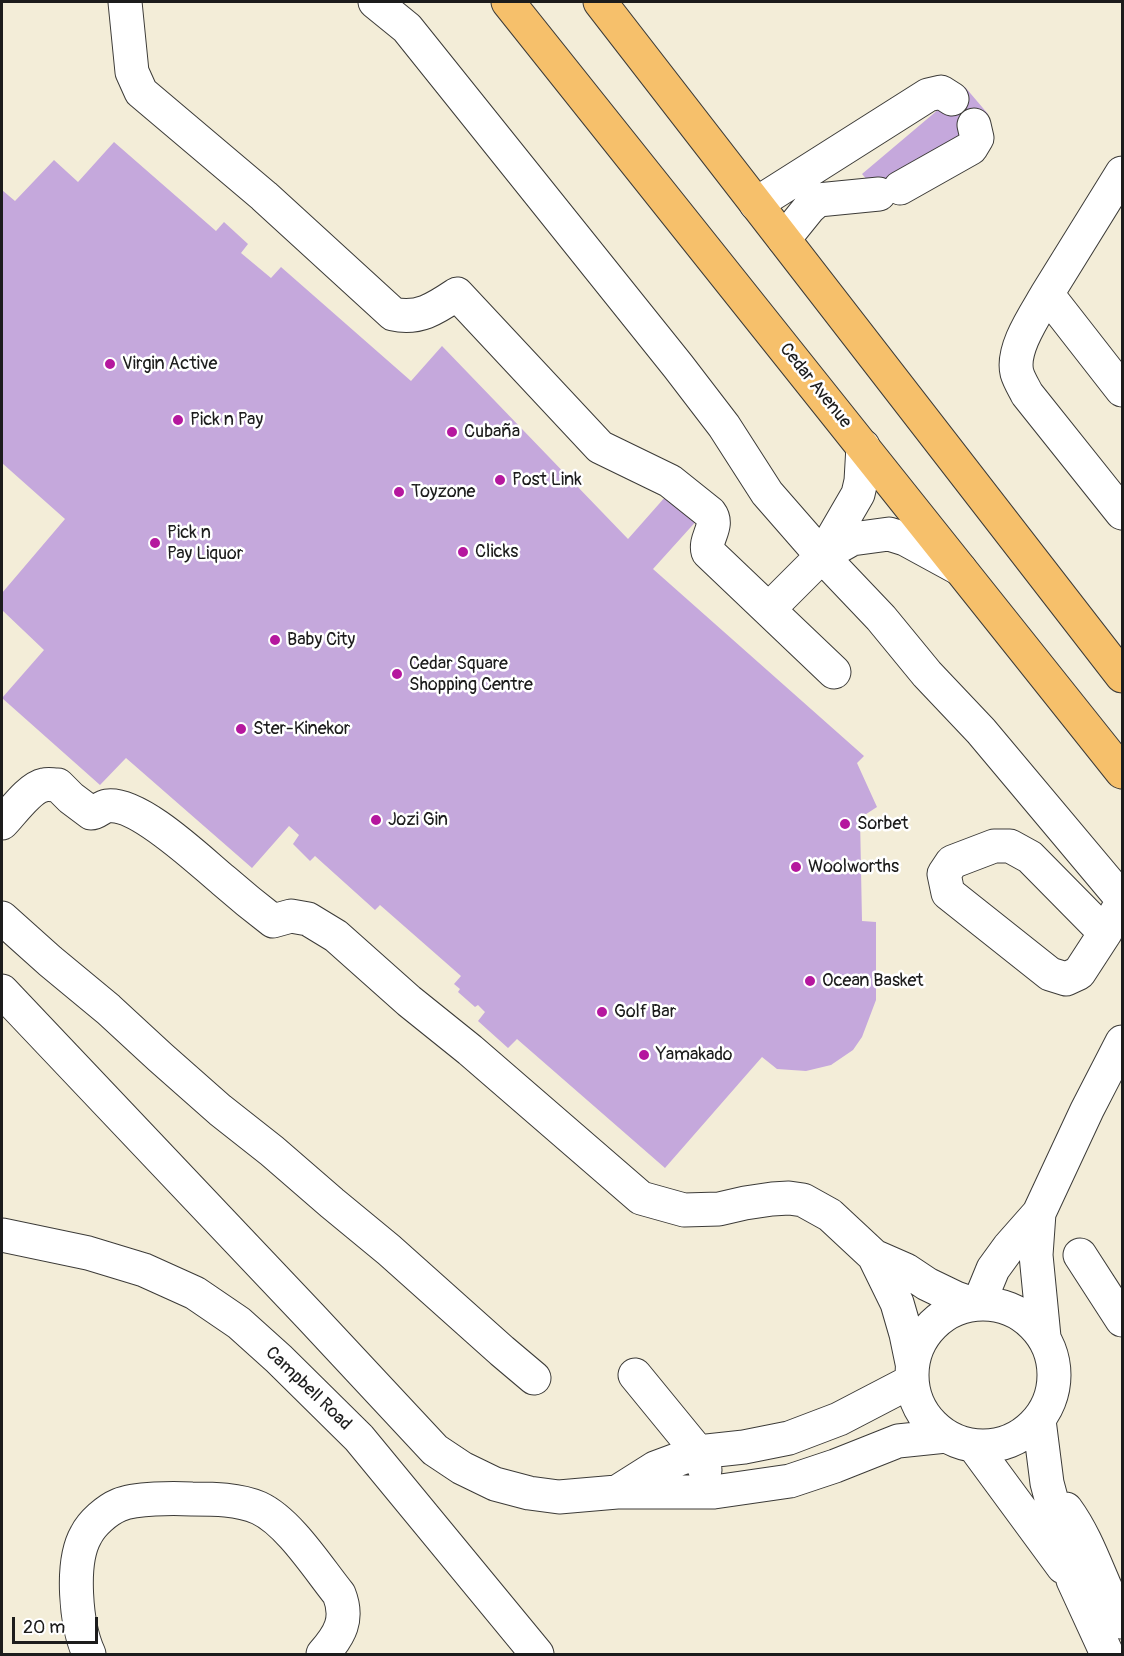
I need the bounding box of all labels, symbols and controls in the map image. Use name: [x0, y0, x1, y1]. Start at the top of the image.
street label: Cedar Avenue: [774, 339, 856, 433]
place label: Virgin Active: [122, 353, 217, 375]
marker: Virgin Active: [103, 357, 117, 371]
place label: Pick n Pay: [190, 409, 263, 431]
marker: Pick n Pay: [171, 413, 185, 427]
place label: Cubaña: [464, 421, 520, 443]
marker: Cubaña: [445, 425, 459, 439]
place label: Post Link: [512, 469, 582, 491]
marker: Post Link: [493, 473, 507, 487]
place label: Toyzone: [411, 481, 475, 503]
marker: Toyzone: [392, 485, 406, 499]
place label: Pick n Pay Liquor: [167, 522, 243, 564]
marker: Pick n Pay Liquor: [148, 536, 162, 550]
place label: Clicks: [475, 541, 518, 563]
marker: Clicks: [456, 545, 470, 559]
place label: Baby City: [287, 629, 355, 651]
marker: Baby City: [268, 633, 282, 647]
place label: Cedar Square Shopping Centre: [409, 653, 533, 696]
marker: Cedar Square Shopping Centre: [390, 667, 404, 681]
place label: Ster-Kinekor: [253, 718, 350, 740]
marker: Ster-Kinekor: [234, 722, 248, 736]
place label: Jozi Gin: [388, 809, 448, 831]
marker: Jozi Gin: [369, 813, 383, 827]
place label: Sorbet: [857, 813, 909, 835]
marker: Sorbet: [838, 817, 852, 831]
place label: Woolworths: [808, 856, 899, 878]
marker: Woolworths: [789, 860, 803, 874]
place label: Ocean Basket: [822, 970, 924, 992]
marker: Ocean Basket: [803, 974, 817, 988]
place label: Golf Bar: [614, 1001, 676, 1023]
marker: Golf Bar: [595, 1005, 609, 1019]
place label: Yamakado: [656, 1044, 732, 1066]
marker: Yamakado: [637, 1048, 651, 1062]
street label: Campbell Road: [260, 1343, 356, 1435]
scale bar: [15, 1605, 100, 1643]
text: 20 m: [23, 1616, 65, 1639]

